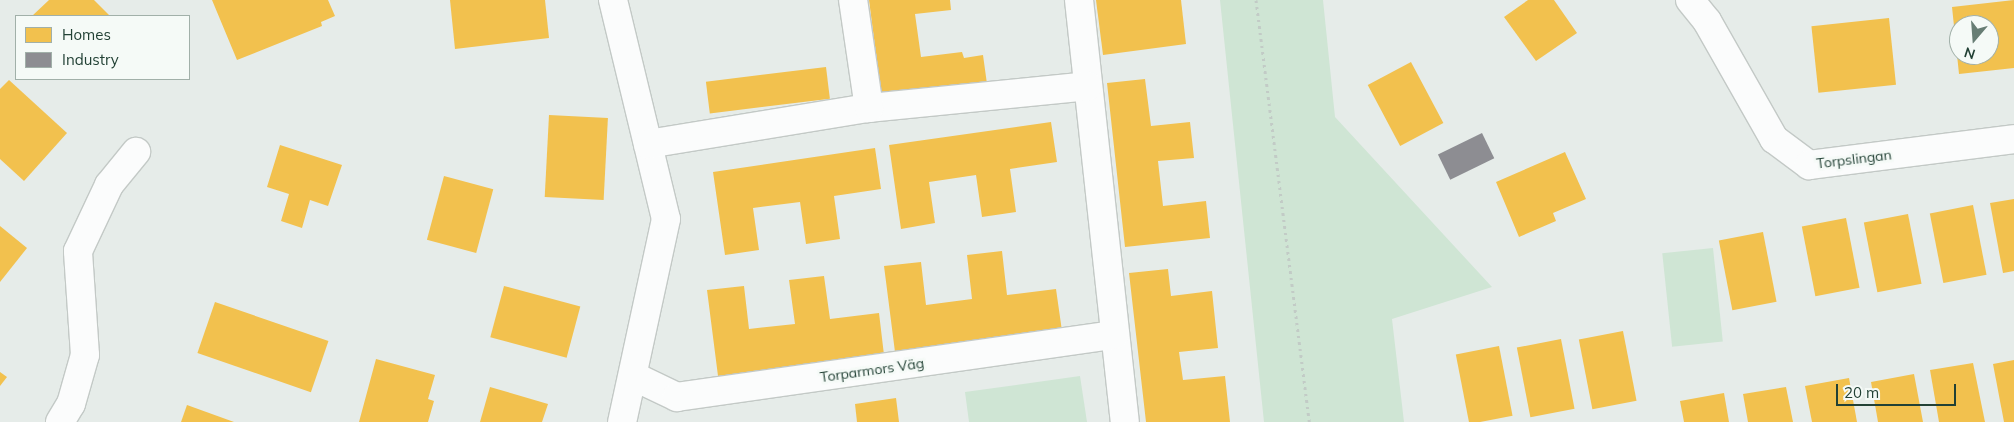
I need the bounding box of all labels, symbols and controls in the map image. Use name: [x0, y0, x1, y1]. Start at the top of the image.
legend: [15, 15, 190, 80]
north arrow: [1949, 15, 1999, 65]
text: Homes: [62, 25, 111, 44]
text: N: [1962, 43, 1977, 64]
text: Industry: [62, 50, 119, 69]
street label: Torpslingan: [1815, 146, 1893, 172]
street label: Torparmors Väg: [819, 354, 925, 386]
scale bar: [1839, 374, 1959, 406]
text: 20 m: [1844, 383, 1879, 402]

